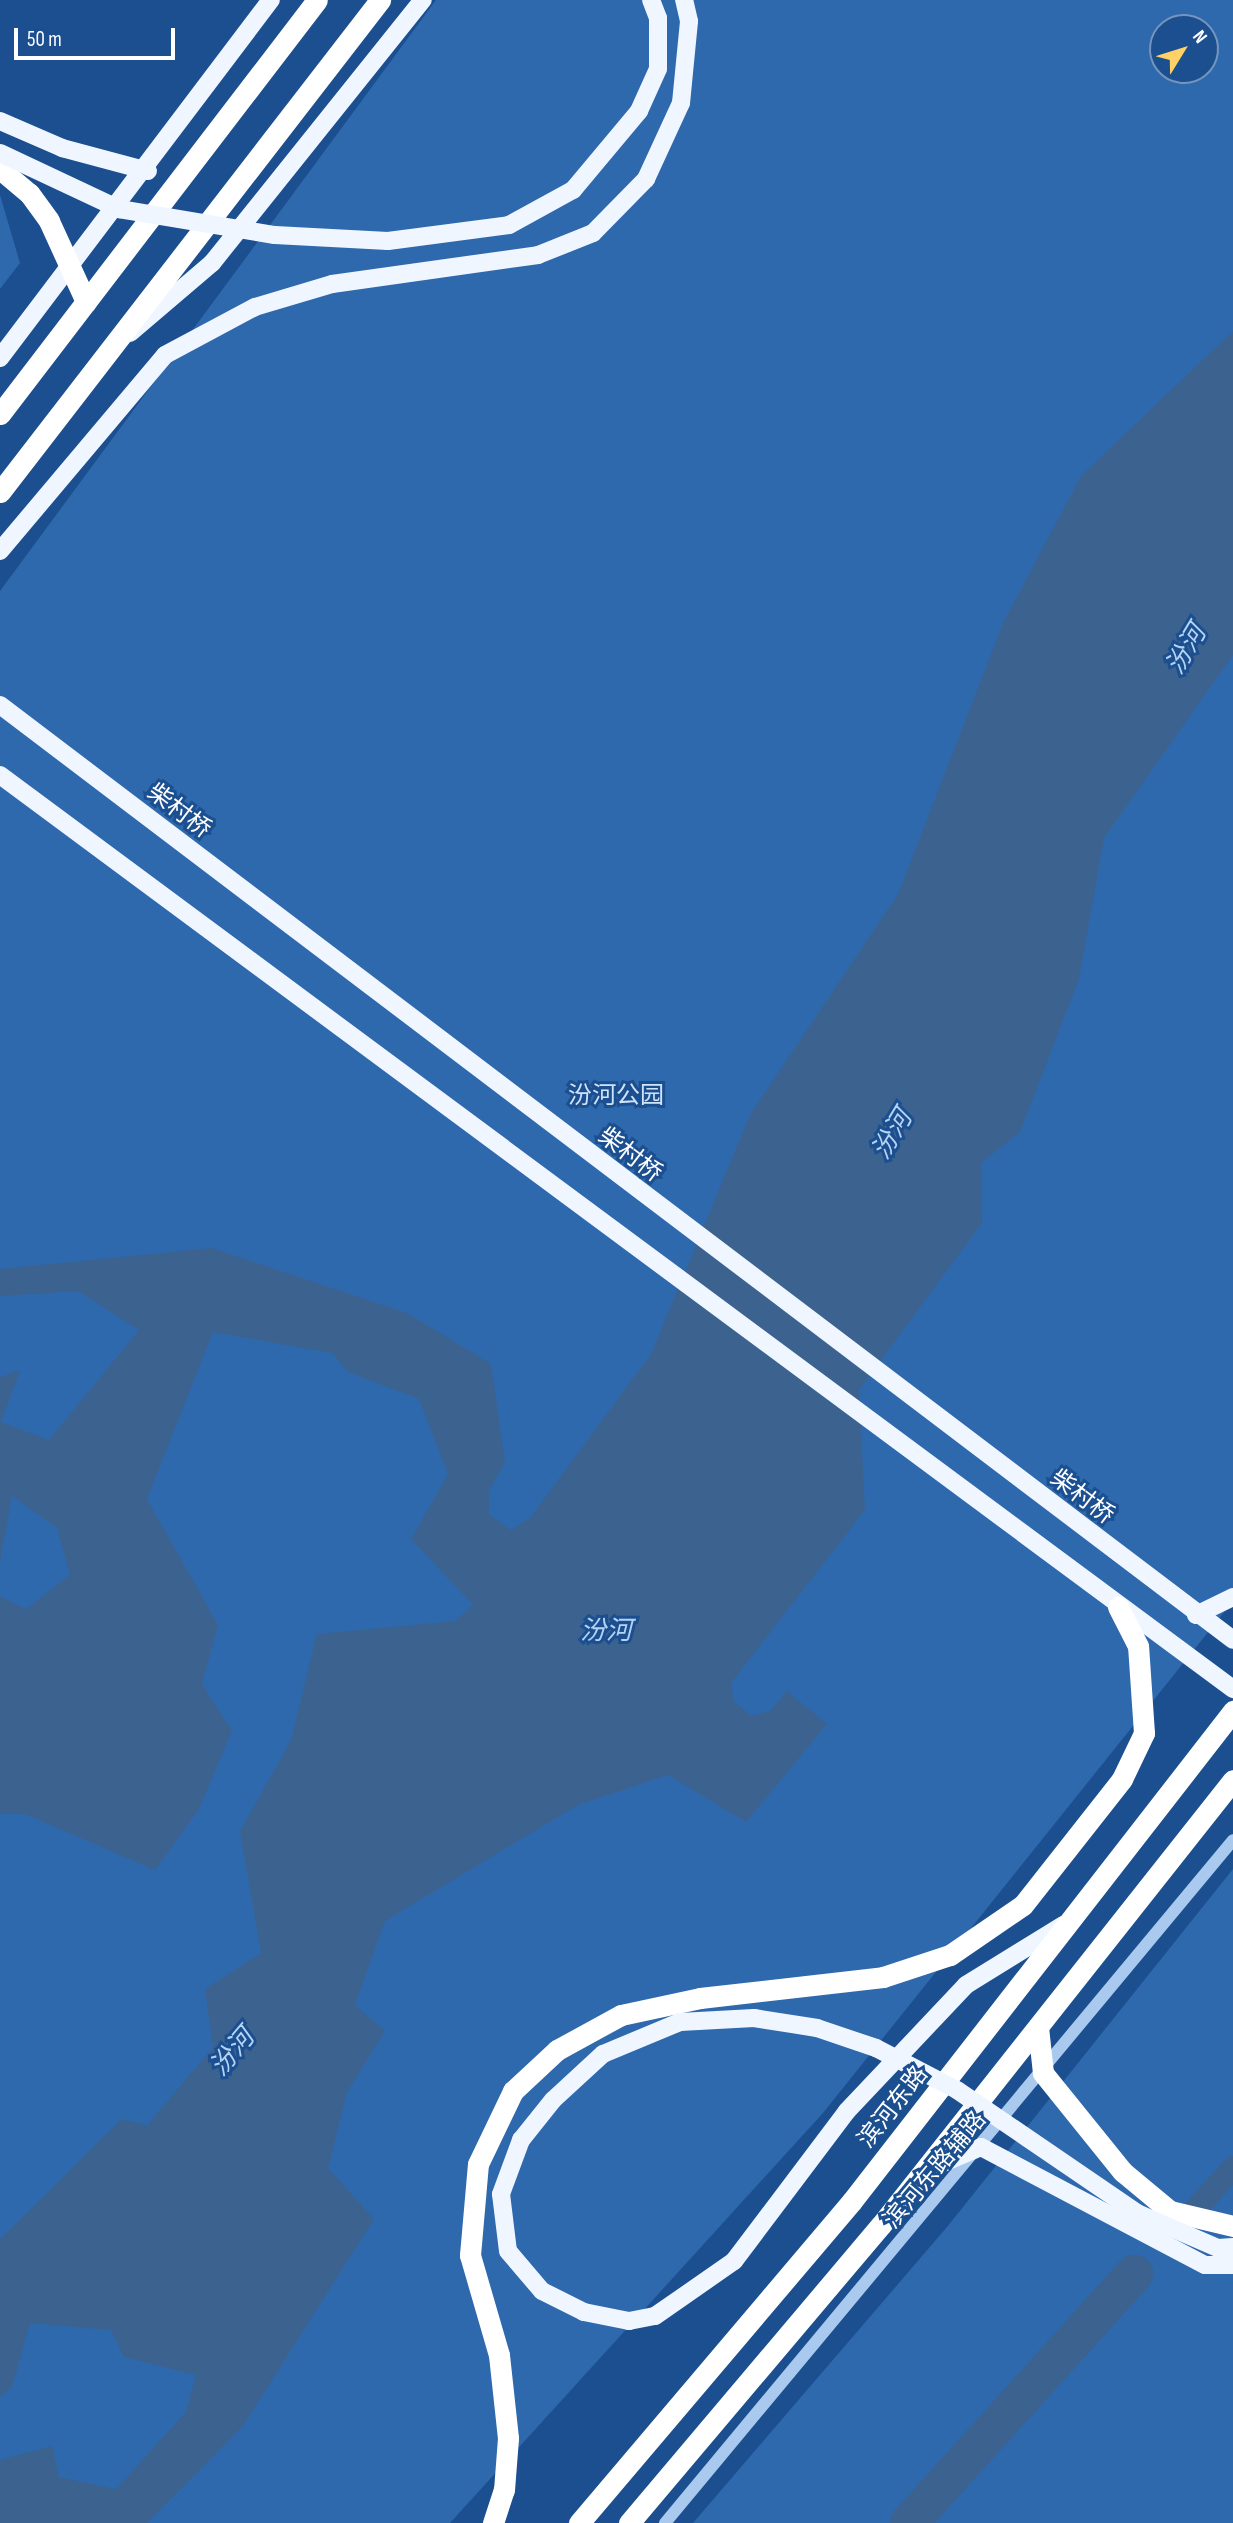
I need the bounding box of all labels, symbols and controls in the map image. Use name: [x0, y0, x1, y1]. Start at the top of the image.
scale bar: [18, 14, 178, 58]
north arrow: [1149, 14, 1219, 84]
text: N: [1187, 26, 1212, 48]
text: 50 m: [27, 27, 62, 52]
water label: 汾河: [1160, 620, 1214, 680]
street label: 柴村桥: [142, 778, 216, 844]
park label: 汾河公园: [568, 1082, 664, 1110]
water label: 汾河: [866, 1105, 920, 1165]
street label: 柴村桥: [593, 1122, 667, 1188]
street label: 柴村桥: [1045, 1464, 1119, 1530]
water label: 汾河: [580, 1616, 632, 1648]
water label: 汾河: [204, 2023, 262, 2083]
street label: 滨河东路: [852, 2060, 934, 2154]
street label: 滨河东路辅路: [878, 2106, 992, 2234]

